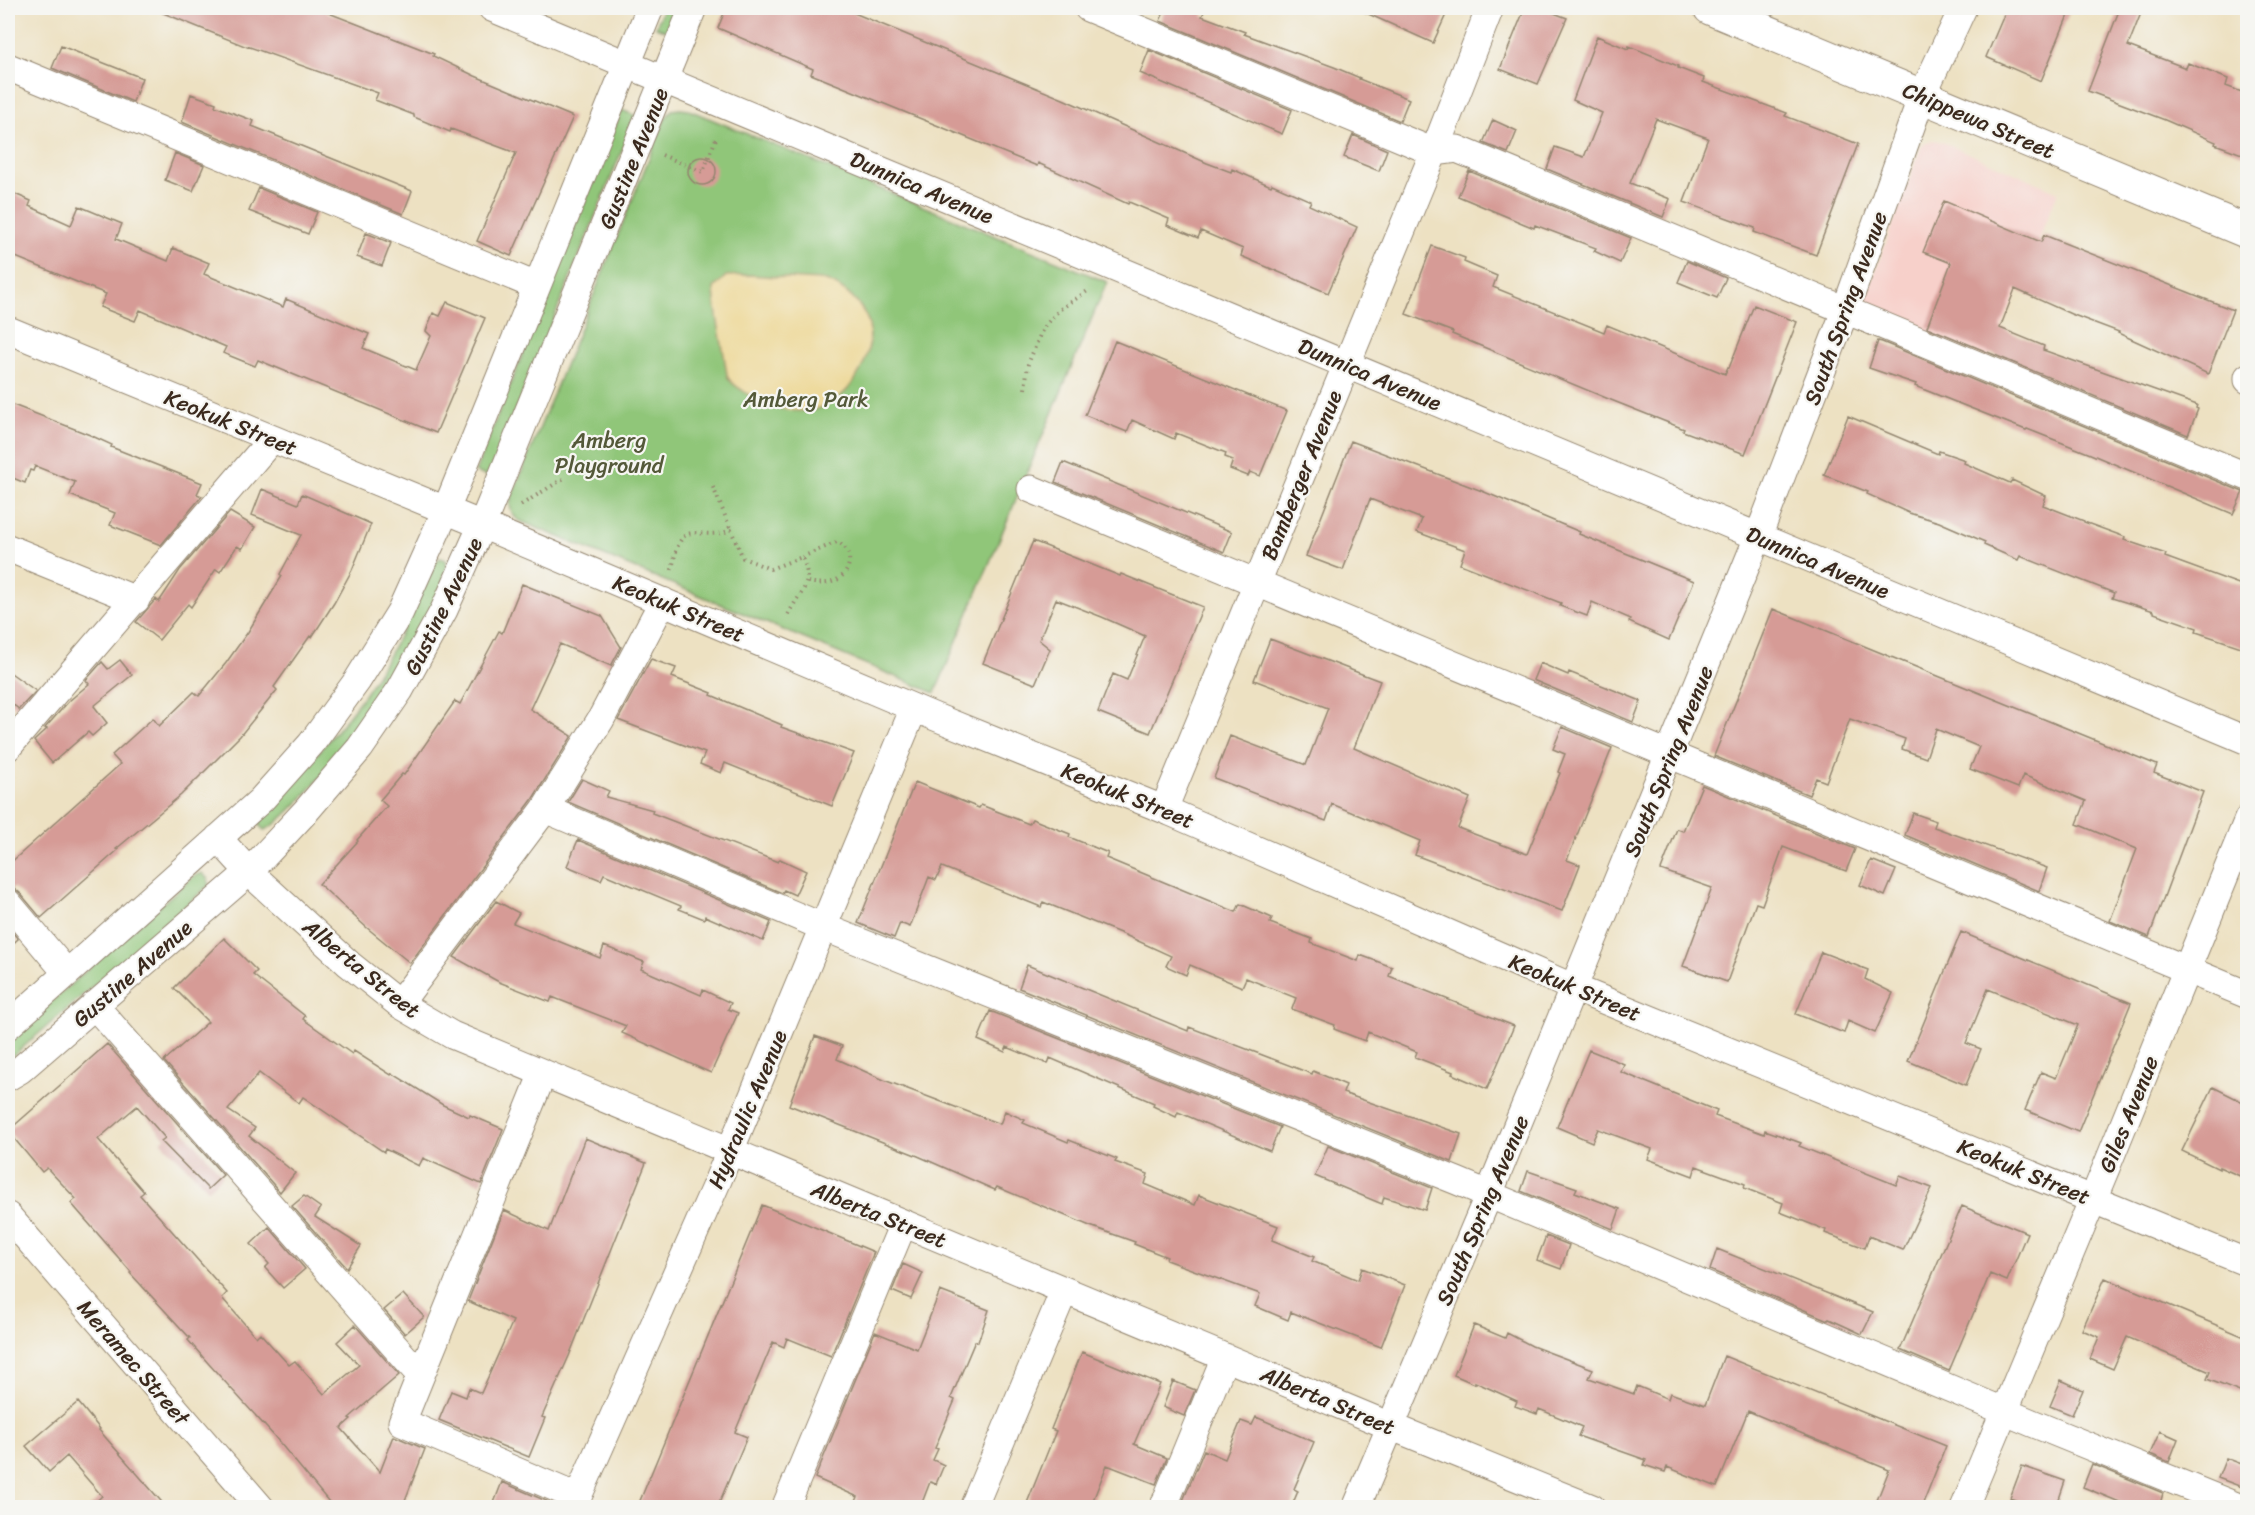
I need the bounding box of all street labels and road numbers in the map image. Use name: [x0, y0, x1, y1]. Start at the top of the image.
street label: Chippewa Street: [1896, 71, 2062, 170]
street label: Gustine Avenue: [587, 81, 680, 235]
street label: Dunnica Avenue: [844, 140, 1000, 235]
street label: South Spring Avenue: [1792, 206, 1899, 411]
street label: Dunnica Avenue: [1292, 327, 1448, 422]
street label: Keokuk Street: [158, 378, 304, 467]
street label: Bamberger Avenue: [1250, 384, 1354, 566]
street label: Dunnica Avenue: [1740, 515, 1896, 610]
street label: Gustine Avenue: [393, 530, 494, 682]
street label: Keokuk Street: [606, 563, 752, 654]
street label: South Spring Avenue: [1612, 659, 1725, 863]
street label: Keokuk Street: [1055, 751, 1201, 840]
street label: Alberta Street: [293, 908, 430, 1029]
street label: Gustine Avenue: [63, 909, 202, 1037]
street label: Keokuk Street: [1502, 942, 1648, 1033]
street label: Hydraulic Avenue: [696, 1023, 799, 1195]
street label: Giles Avenue: [2087, 1050, 2170, 1179]
street label: South Spring Avenue: [1425, 1109, 1540, 1312]
street label: Keokuk Street: [1951, 1127, 2097, 1216]
street label: Alberta Street: [804, 1169, 953, 1259]
street label: Meramec Street: [67, 1290, 201, 1435]
street label: Alberta Street: [1253, 1354, 1402, 1447]

